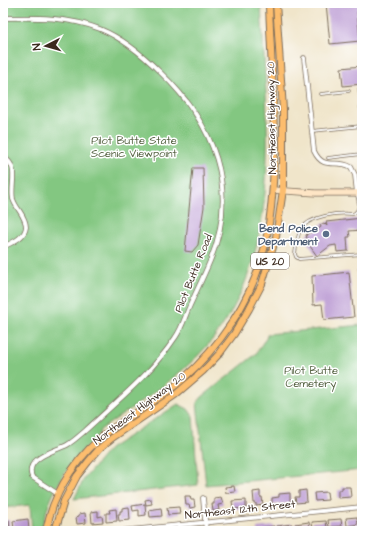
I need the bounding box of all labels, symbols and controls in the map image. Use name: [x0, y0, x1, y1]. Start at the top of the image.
north arrow: [26, 26, 66, 66]
text: N: [29, 43, 44, 51]
street label: Northeast Highway 20: [263, 62, 281, 174]
park label: Pilot Butte State Scenic Viewpoint: [91, 133, 177, 161]
place label: Bend Police Department: [258, 221, 319, 250]
marker: Bend Police Department: [321, 229, 331, 239]
street label: Pilot Butte Road: [171, 231, 216, 315]
road number: US 20: [251, 253, 289, 269]
park label: Pilot Butte Cemetery: [284, 363, 338, 392]
street label: Northeast Highway 20: [90, 368, 189, 449]
street label: Northeast 12th Street: [184, 496, 297, 523]

